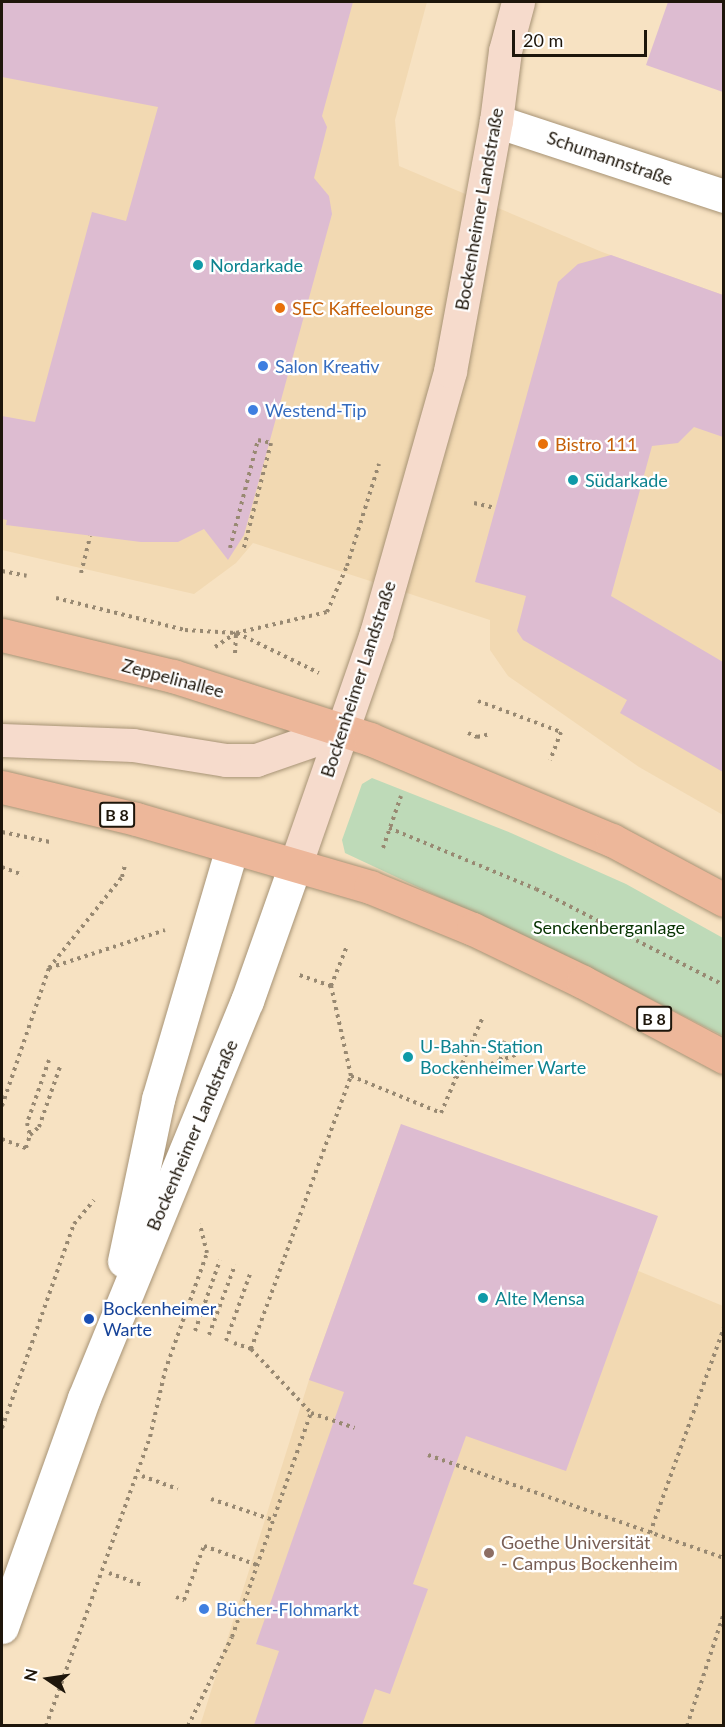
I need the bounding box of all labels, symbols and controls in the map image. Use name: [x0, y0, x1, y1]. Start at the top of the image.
scale bar: [515, 18, 650, 56]
text: 20 m: [523, 29, 563, 51]
street label: Bockenheimer Landstraße: [451, 106, 507, 312]
street label: Schumannstraße: [544, 126, 676, 190]
place label: Nordarkade: [210, 254, 303, 276]
marker: Nordarkade: [191, 258, 205, 272]
place label: SEC Kaffeelounge: [292, 297, 433, 319]
marker: SEC Kaffeelounge: [273, 301, 287, 315]
place label: Salon Kreativ: [275, 355, 380, 377]
marker: Salon Kreativ: [256, 359, 270, 373]
place label: Westend-Tip: [265, 399, 367, 421]
marker: Westend-Tip: [246, 403, 260, 417]
place label: Bistro 111: [555, 433, 637, 455]
marker: Bistro 111: [536, 437, 550, 451]
place label: Südarkade: [585, 469, 668, 491]
marker: Südarkade: [566, 473, 580, 487]
street label: Bockenheimer Landstraße: [316, 578, 400, 780]
street label: Zeppelinallee: [120, 654, 226, 702]
road number: B 8: [99, 802, 135, 828]
park label: Senckenberganlage: [533, 916, 685, 938]
road number: B 8: [636, 1006, 672, 1032]
street label: Bockenheimer Landstraße: [142, 1036, 242, 1234]
place label: U-Bahn-Station Bockenheimer Warte: [420, 1036, 587, 1078]
marker: U-Bahn-Station Bockenheimer Warte: [401, 1050, 415, 1064]
place label: Alte Mensa: [495, 1287, 585, 1309]
marker: Alte Mensa: [476, 1291, 490, 1305]
place label: Bockenheimer Warte: [103, 1298, 216, 1340]
marker: Bockenheimer Warte: [80, 1310, 98, 1328]
place label: Goethe Universität - Campus Bockenheim: [501, 1532, 678, 1574]
marker: Goethe Universität - Campus Bockenheim: [482, 1546, 496, 1560]
place label: Bücher-Flohmarkt: [216, 1598, 359, 1620]
marker: Bücher-Flohmarkt: [197, 1602, 211, 1616]
north arrow: [18, 1649, 78, 1709]
text: N: [19, 1667, 41, 1683]

